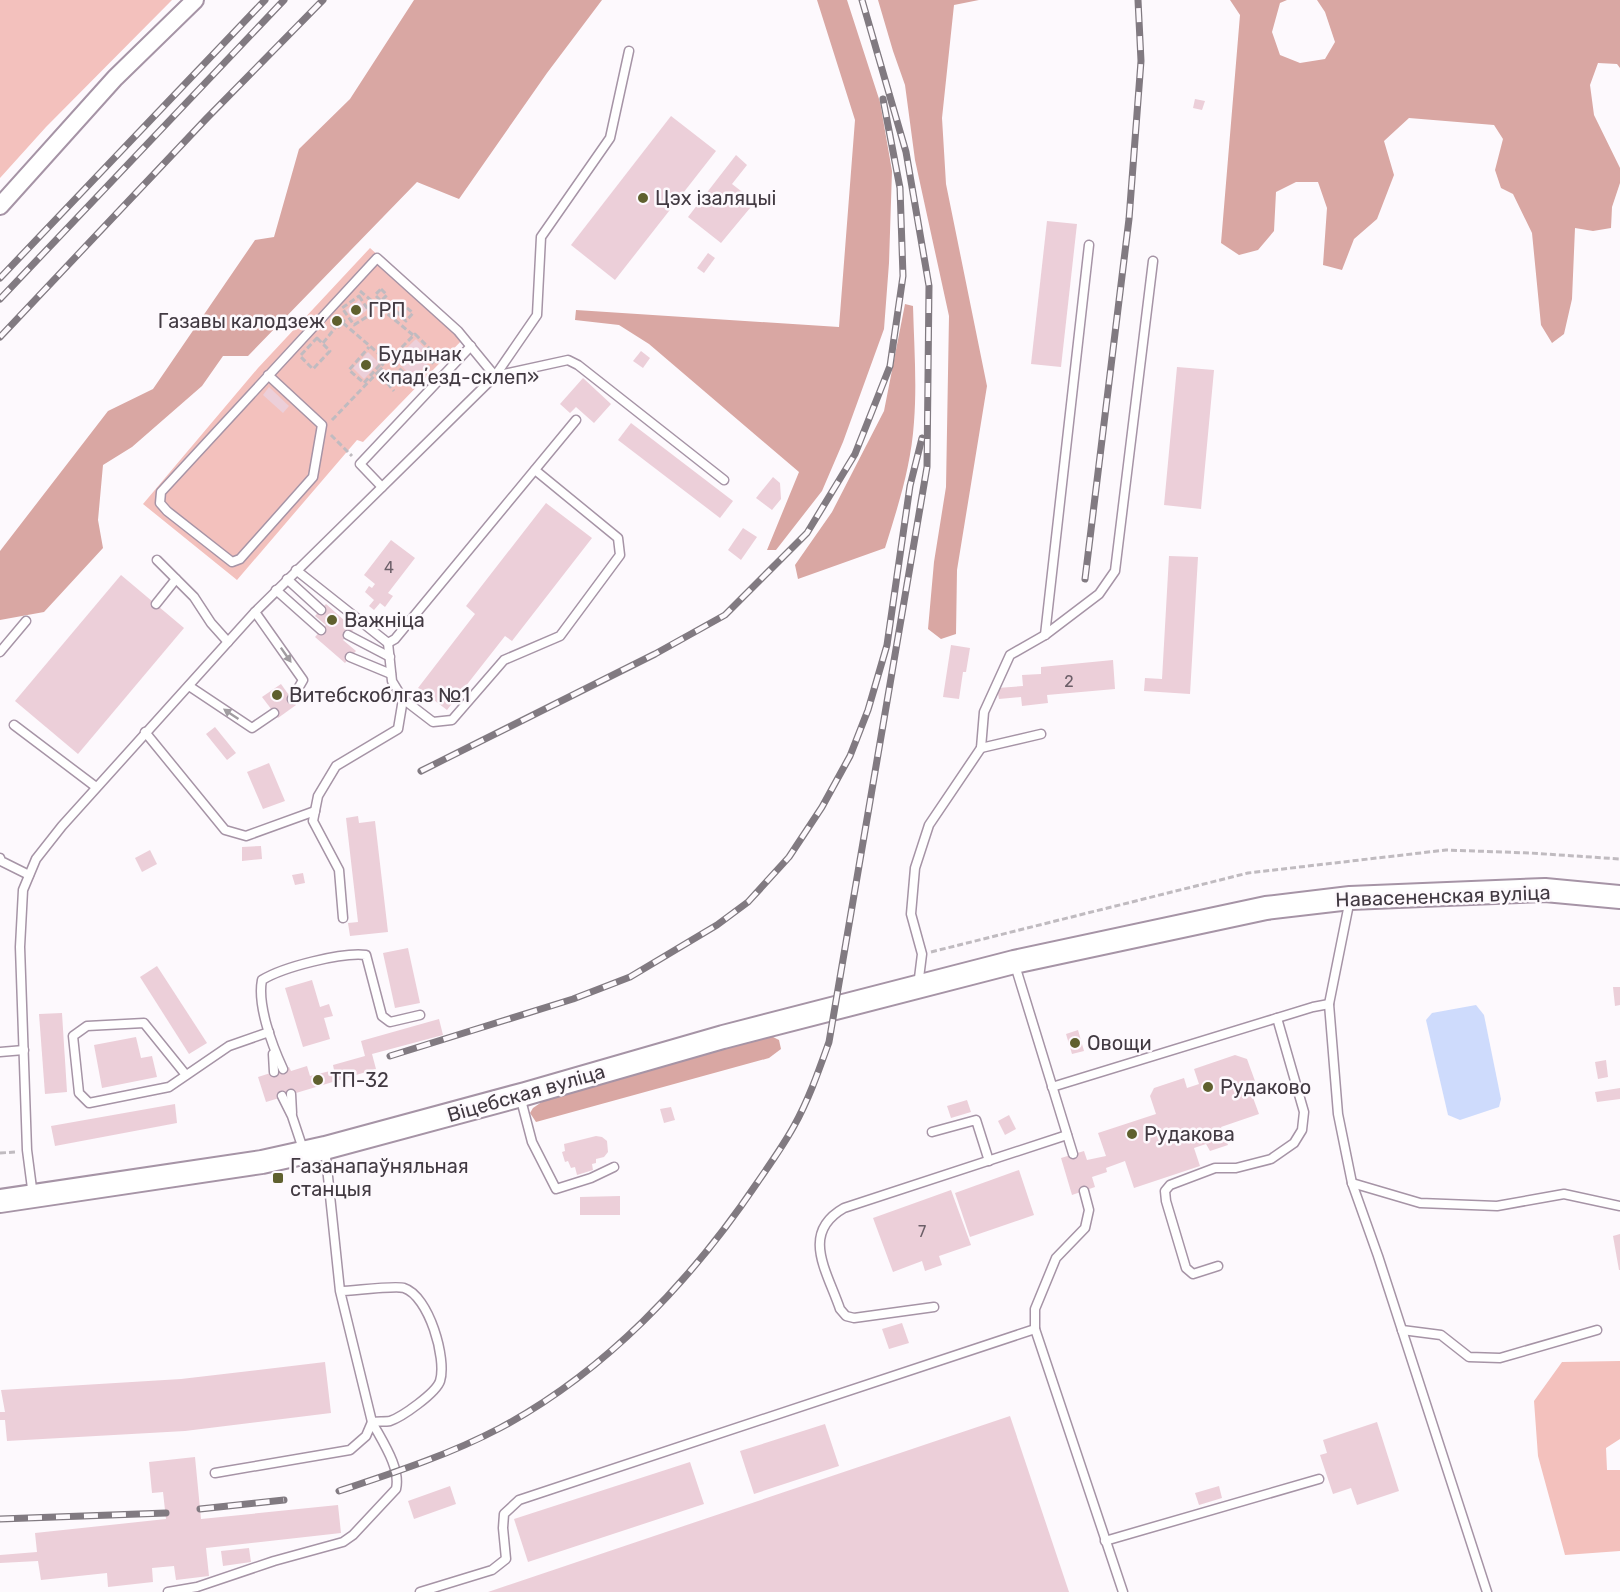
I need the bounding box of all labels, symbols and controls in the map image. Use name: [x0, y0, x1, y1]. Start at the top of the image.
place label: Цэх ізаляцыі: [655, 186, 776, 210]
marker: Цэх ізаляцыі: [636, 191, 650, 205]
place label: ГРП: [368, 298, 406, 322]
marker: ГРП: [349, 303, 363, 317]
place label: Газавы калодзеж: [158, 309, 325, 333]
marker: Газавы калодзеж: [330, 314, 344, 328]
place label: Будынак «падʼезд-склеп»: [378, 342, 539, 389]
marker: Будынак «падʼезд-склеп»: [359, 358, 373, 372]
house number: 4: [384, 558, 394, 577]
place label: Важніца: [344, 608, 425, 632]
marker: Важніца: [325, 613, 339, 627]
one-way arrow: [279, 647, 291, 662]
house number: 2: [1064, 672, 1074, 691]
place label: Витебскоблгаз №1: [289, 683, 470, 707]
marker: Витебскоблгаз №1: [270, 688, 284, 702]
one-way arrow: [224, 708, 240, 720]
street label: Навасененская вуліца: [1335, 880, 1551, 912]
place label: Овощи: [1087, 1031, 1152, 1055]
marker: Овощи: [1068, 1036, 1082, 1050]
street label: Віцебская вуліца: [444, 1059, 608, 1127]
place label: ТП-32: [330, 1068, 389, 1092]
marker: ТП-32: [311, 1073, 325, 1087]
place label: Рудаково: [1220, 1075, 1311, 1099]
marker: Рудаково: [1201, 1080, 1215, 1094]
place label: Рудакова: [1144, 1122, 1235, 1146]
marker: Рудакова: [1125, 1127, 1139, 1141]
place label: Газанапаўняльная станцыя: [290, 1154, 469, 1201]
marker: Газанапаўняльная станцыя: [271, 1171, 285, 1185]
house number: 7: [918, 1222, 926, 1241]

